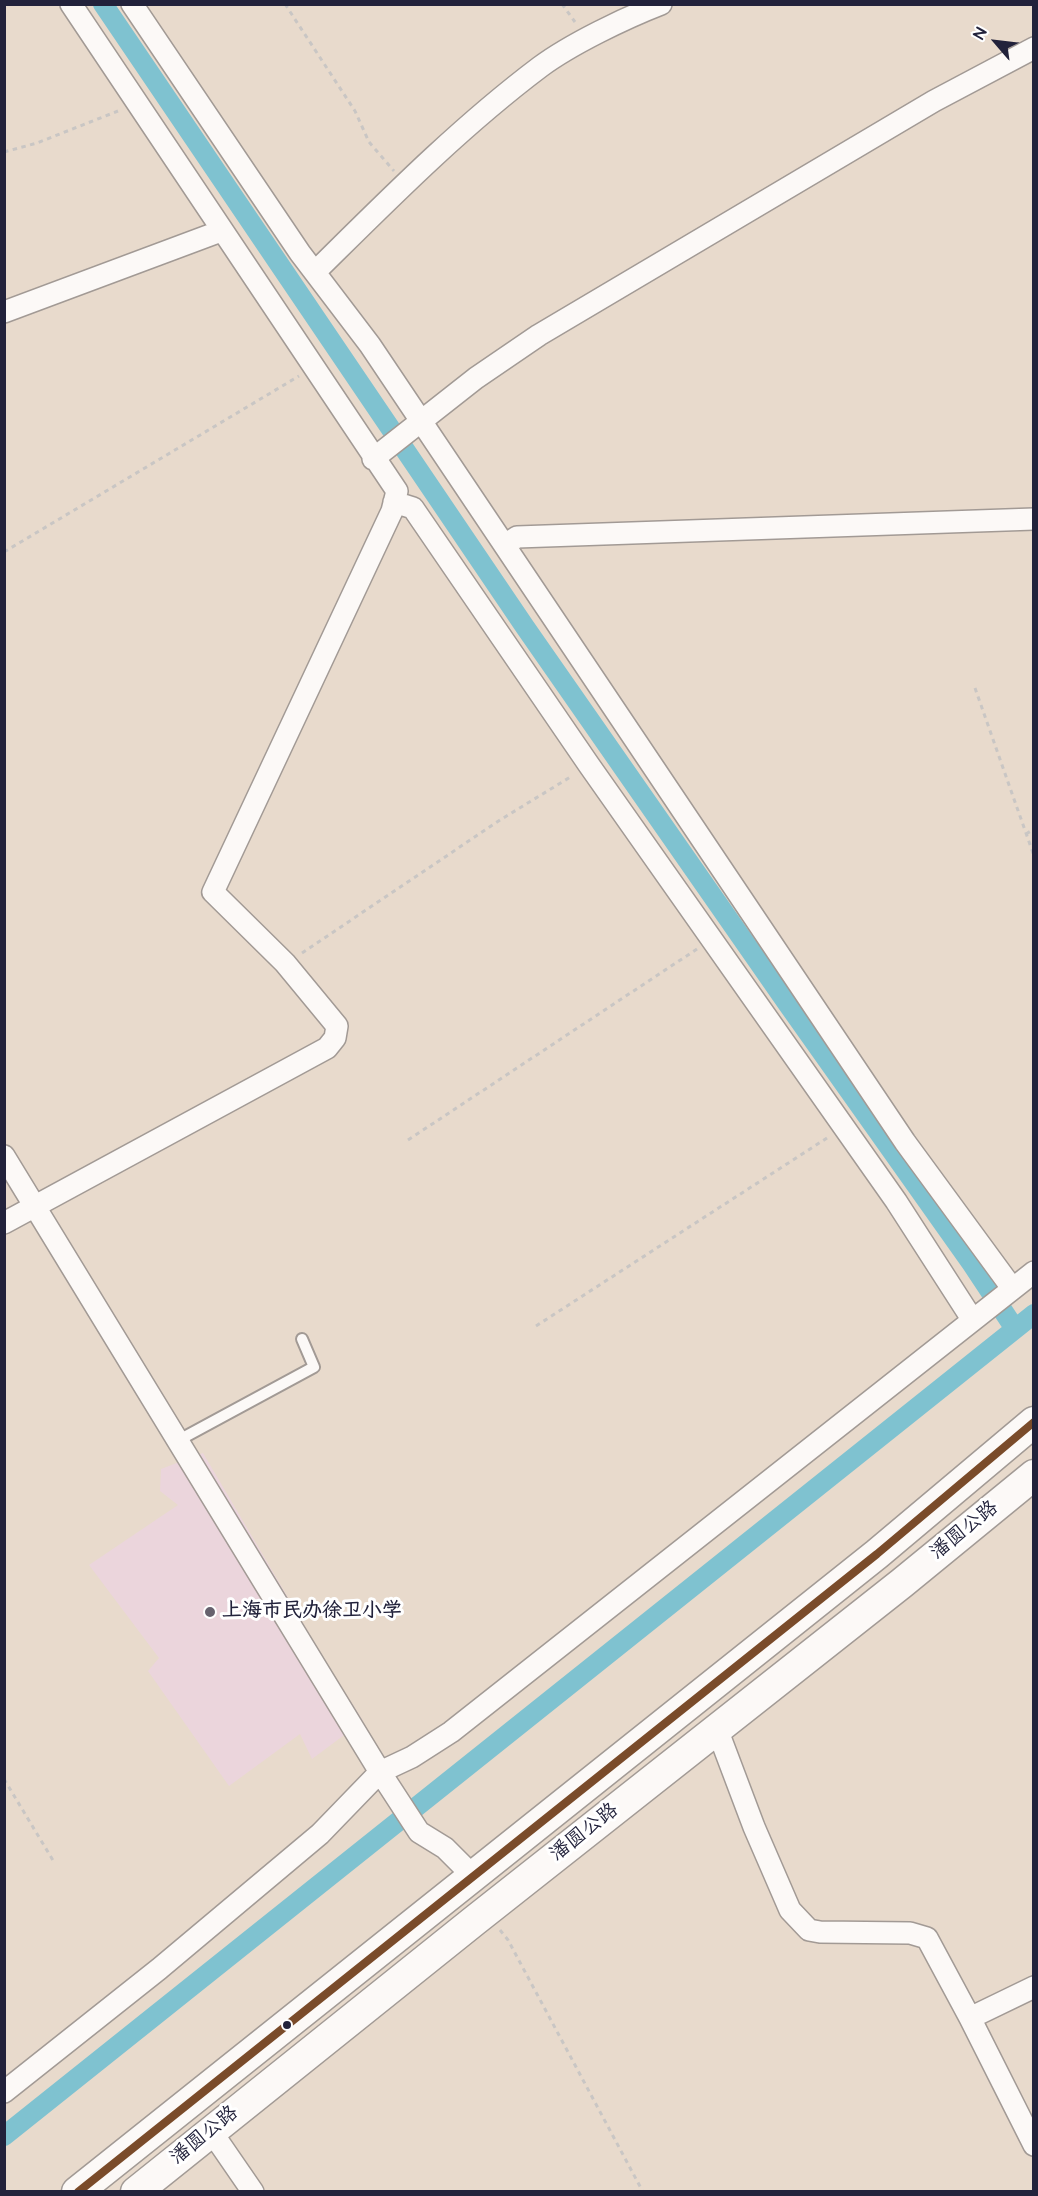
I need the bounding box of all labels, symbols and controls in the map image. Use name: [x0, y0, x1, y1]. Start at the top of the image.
north arrow: [966, 12, 1026, 72]
text: N: [968, 24, 992, 43]
street label: 潘圆公路: [926, 1497, 1004, 1565]
place label: 上海市民办徐卫小学: [222, 1600, 402, 1624]
marker: 上海市民办徐卫小学: [203, 1605, 217, 1619]
street label: 潘圆公路: [546, 1799, 624, 1867]
unlabelled marker: [281, 2019, 293, 2031]
street label: 潘圆公路: [166, 2102, 244, 2170]

